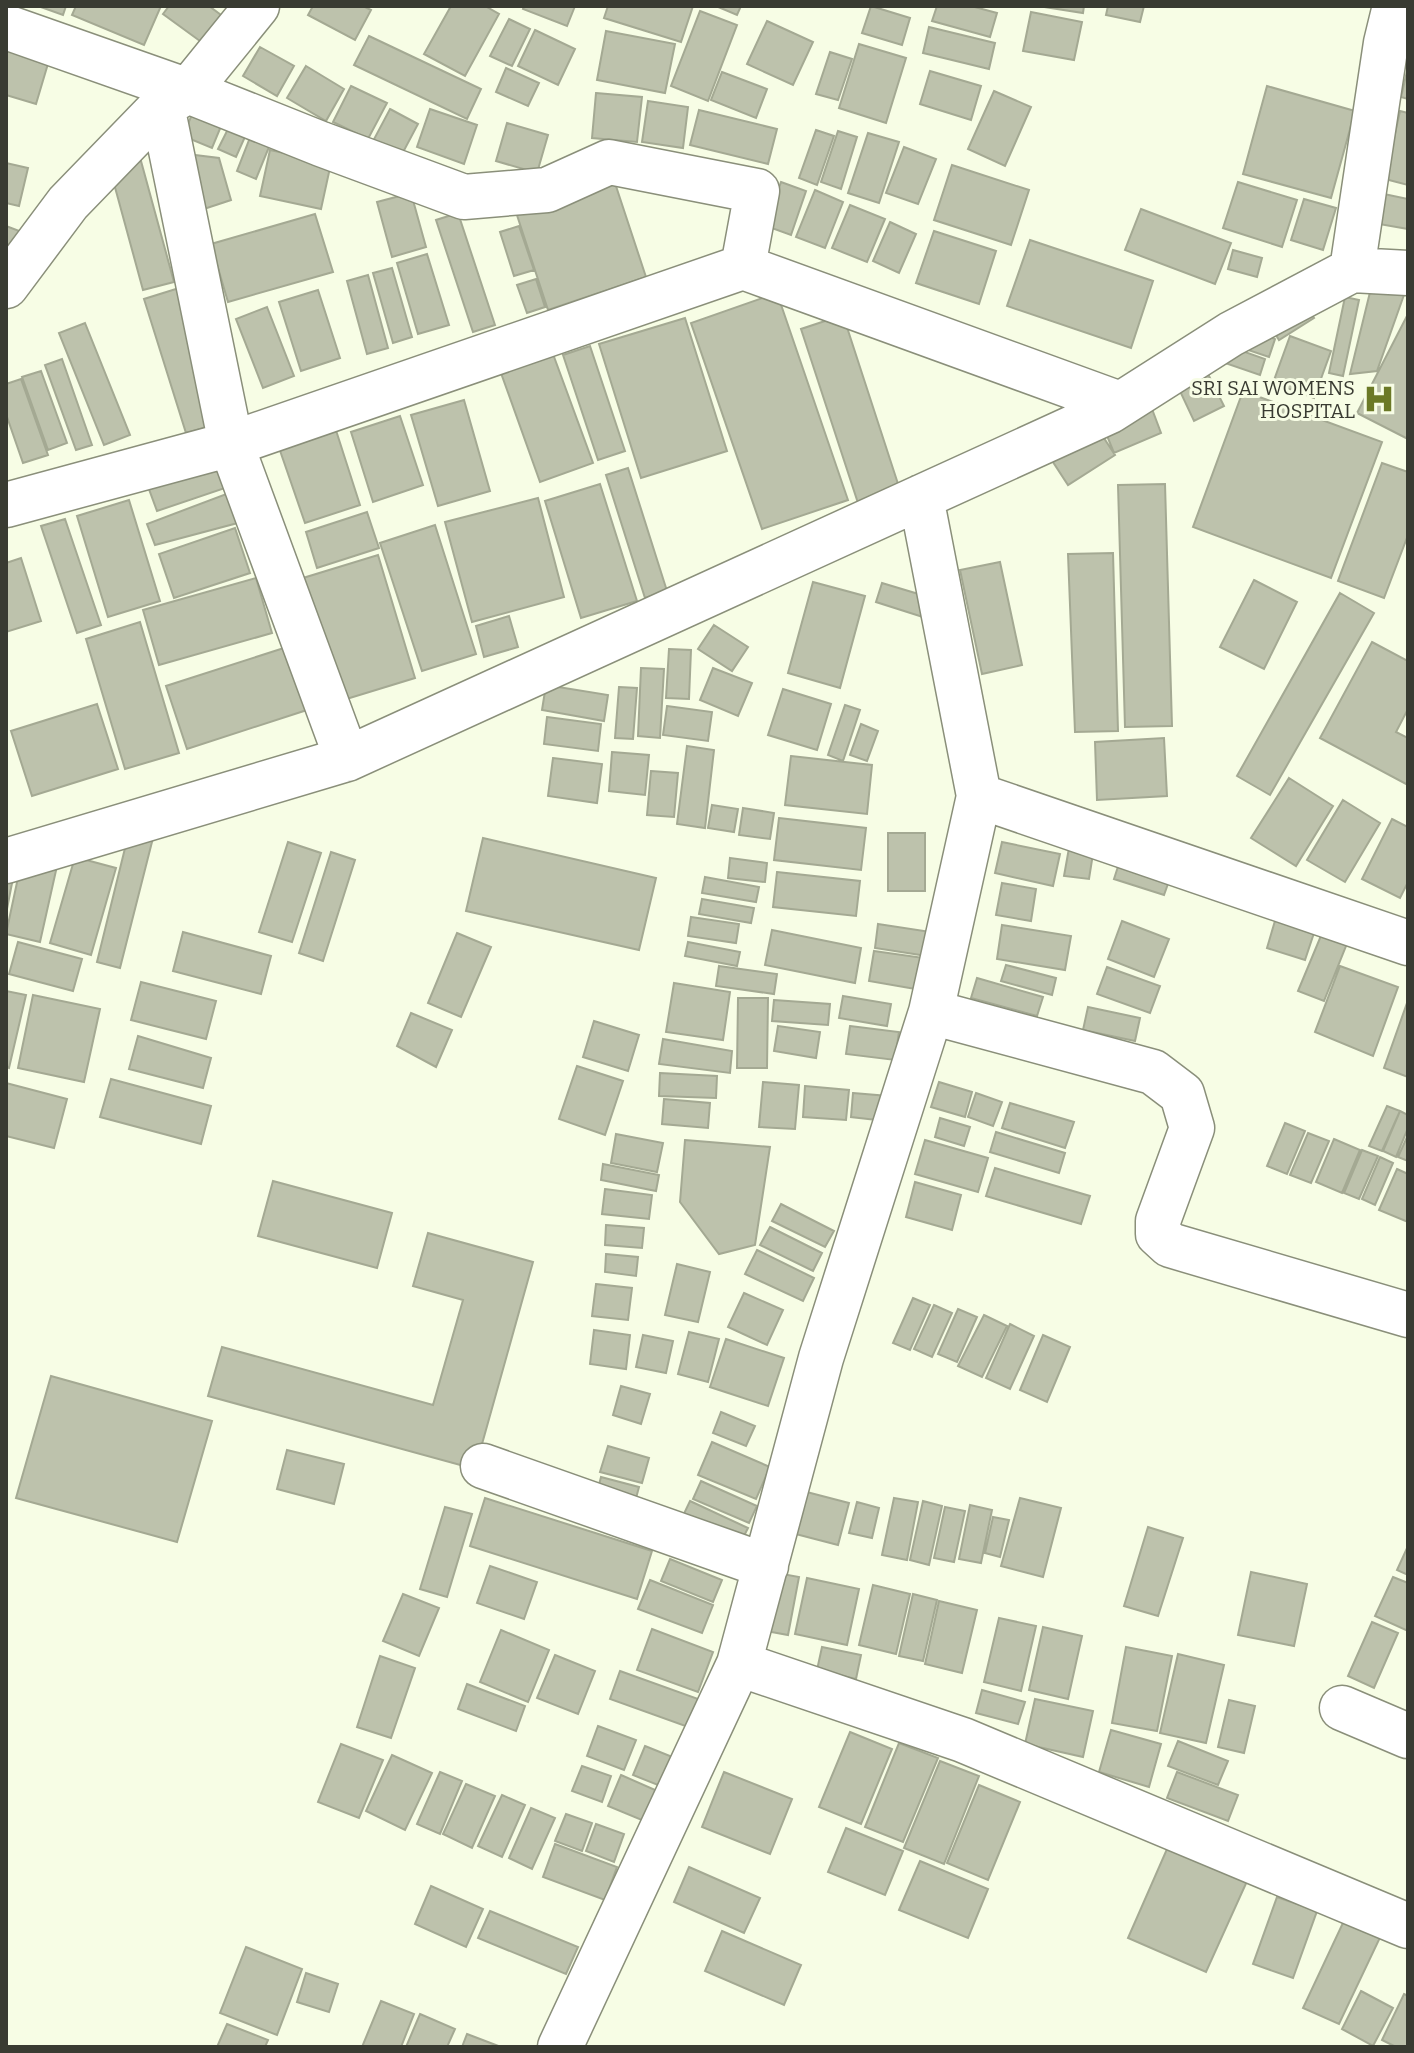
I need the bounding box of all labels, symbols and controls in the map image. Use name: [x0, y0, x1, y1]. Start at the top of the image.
place label: SRI SAI WOMENS HOSPITAL: [1191, 376, 1355, 423]
hospital icon: SRI SAI WOMENS HOSPITAL: [1362, 382, 1396, 416]

